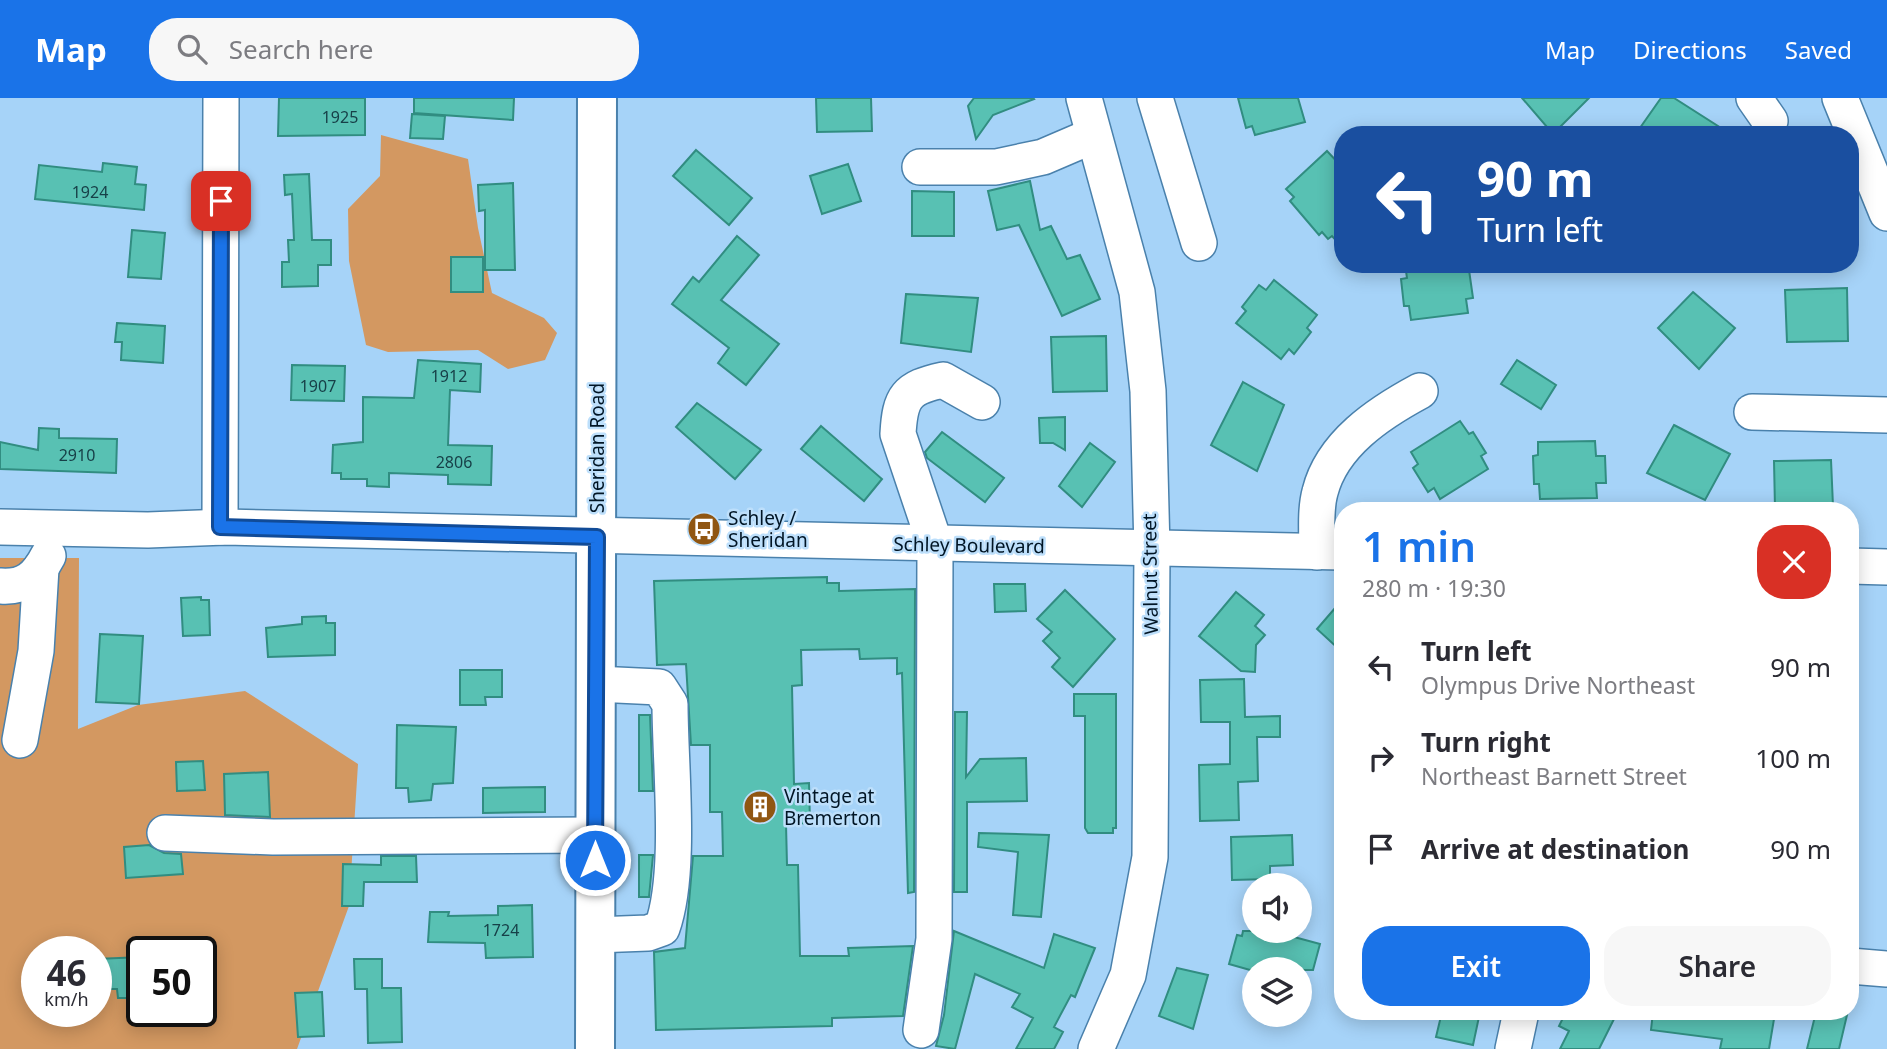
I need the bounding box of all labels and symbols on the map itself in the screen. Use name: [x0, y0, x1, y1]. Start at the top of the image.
house number: 1925: [322, 106, 358, 128]
pin: [191, 171, 251, 231]
house number: 1924: [72, 181, 108, 203]
house number: 1912: [431, 365, 467, 387]
house number: 1907: [300, 375, 336, 397]
street label: Sheridan Road: [584, 383, 610, 513]
house number: 2910: [59, 444, 95, 466]
house number: 2806: [436, 451, 472, 473]
place label: Schley / Sheridan: [728, 505, 808, 553]
bus stop icon: Schley / Sheridan: [685, 510, 723, 548]
street label: Walnut Street: [1136, 513, 1164, 635]
street label: Schley Boulevard: [893, 531, 1045, 559]
place label: Vintage at Bremerton: [784, 783, 881, 831]
building icon: Vintage at Bremerton: [741, 788, 779, 826]
position arrow: [558, 823, 632, 897]
house number: 1724: [483, 919, 519, 941]
speed limit sign: 50: [126, 936, 217, 1027]

